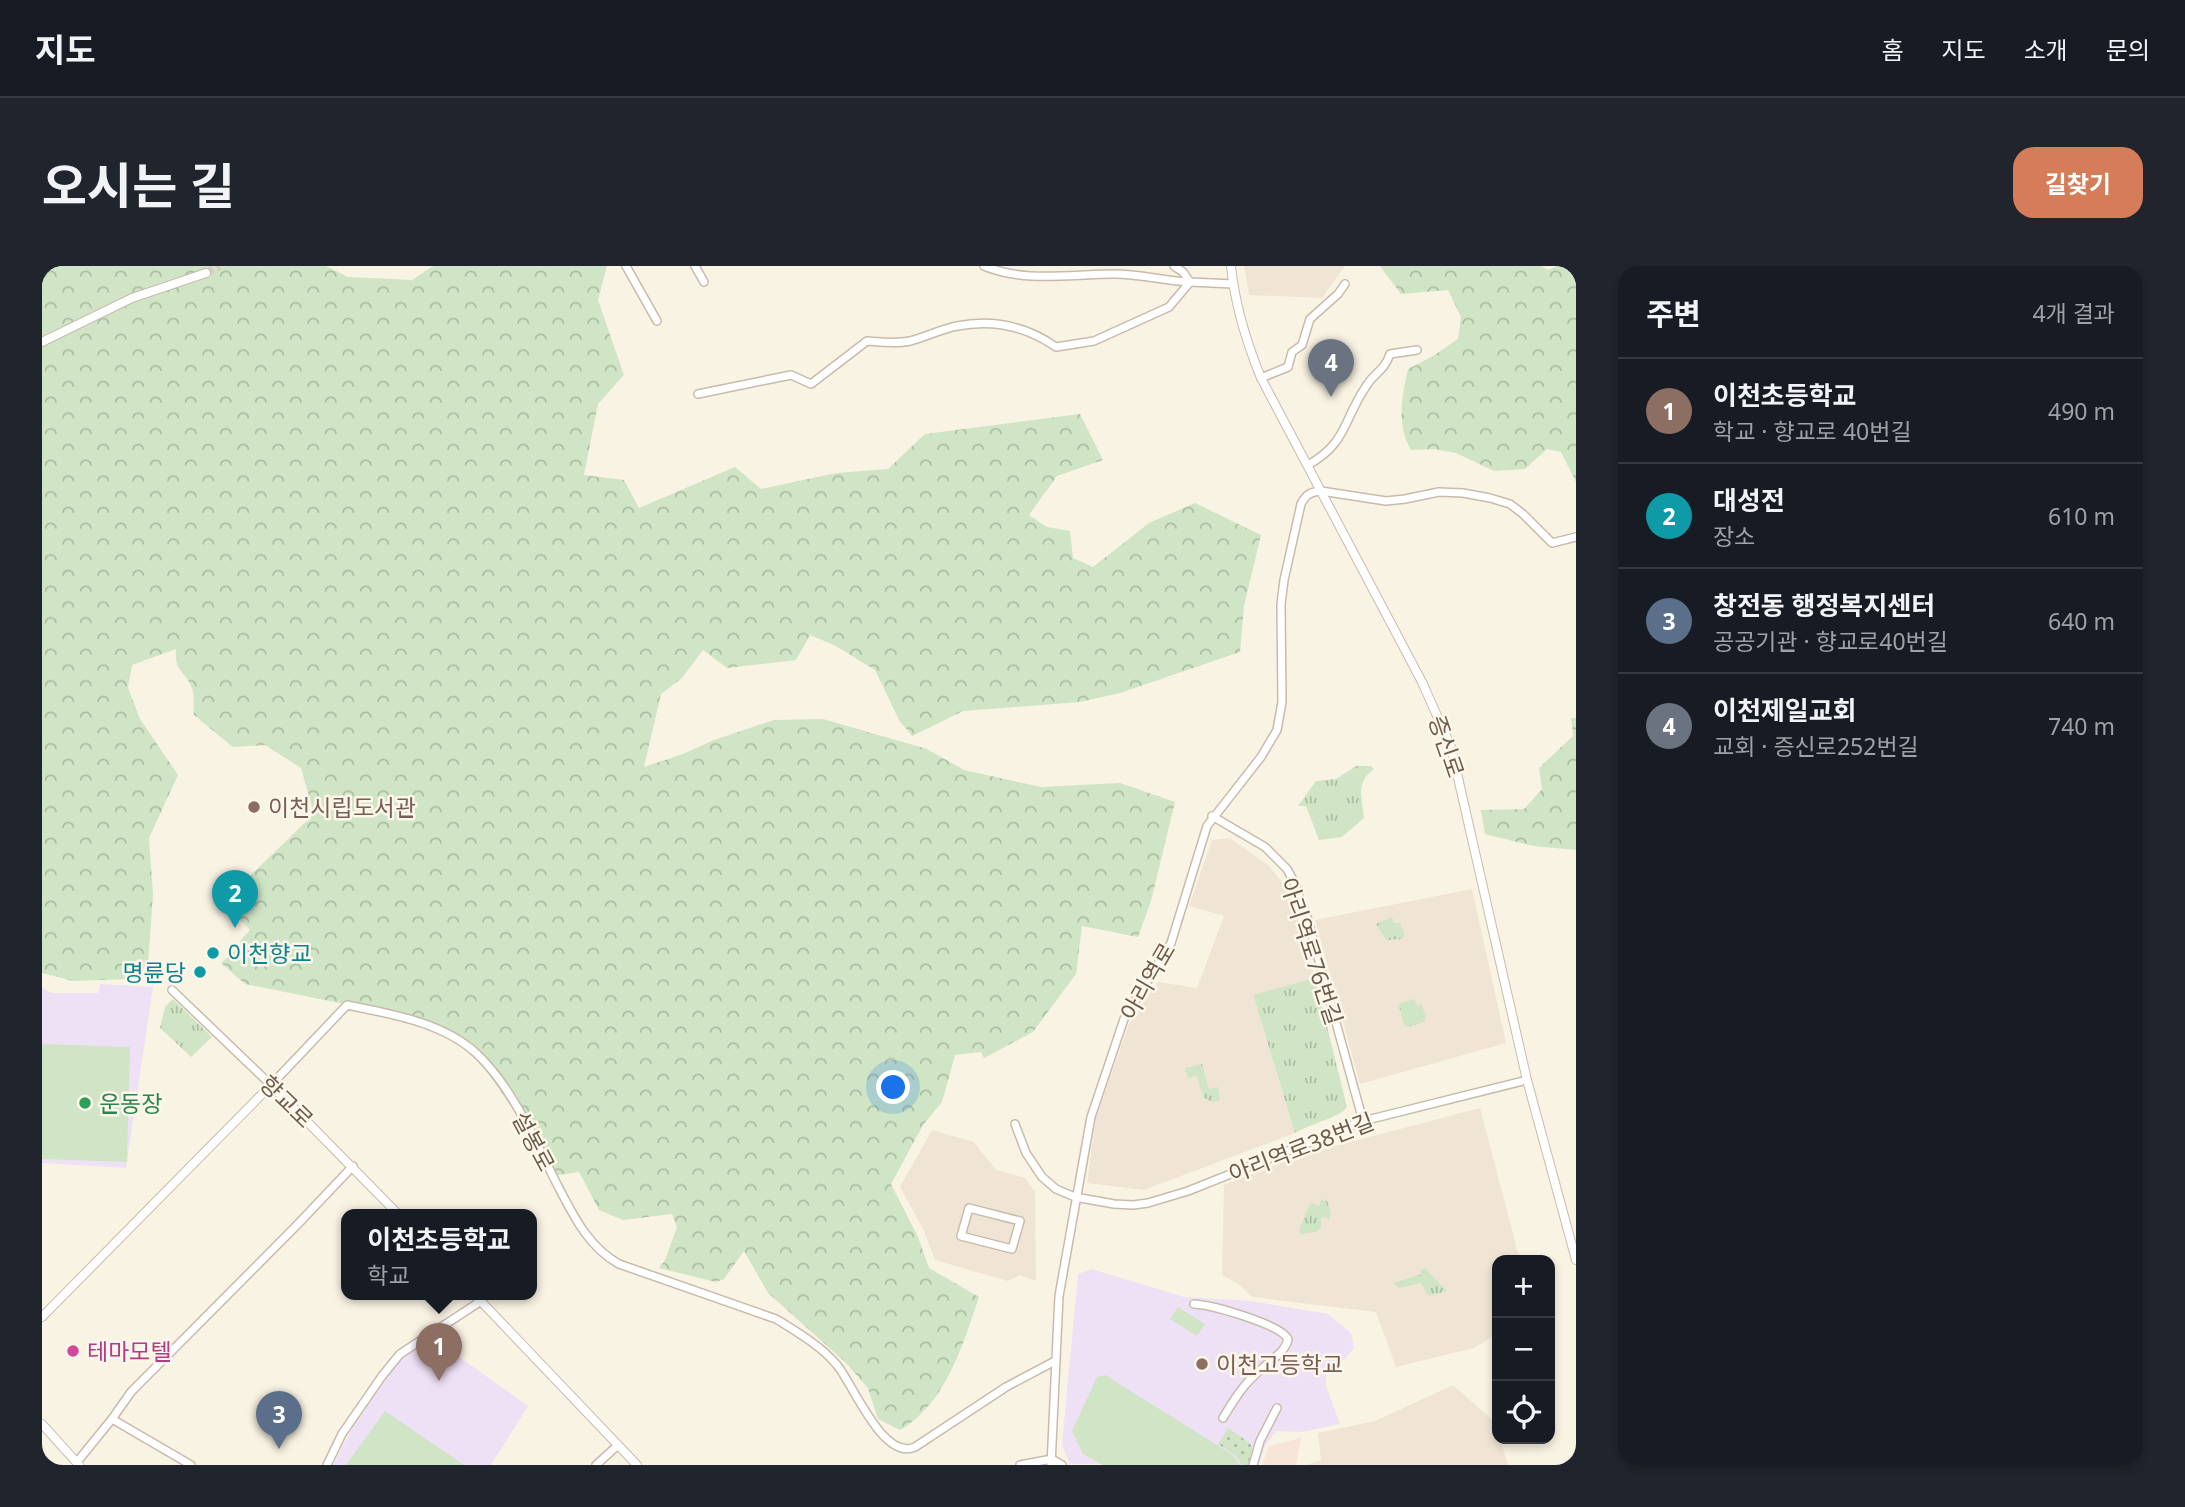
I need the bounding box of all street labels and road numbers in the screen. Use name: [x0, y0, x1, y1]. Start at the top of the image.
street label: 증신로: [1422, 711, 1472, 781]
street label: 아리역로76번길: [1273, 873, 1351, 1029]
street label: 아리역로: [1112, 936, 1182, 1026]
street label: 향교로: [253, 1067, 321, 1135]
street label: 설봉로: [505, 1105, 563, 1177]
street label: 아리역로38번길: [1224, 1105, 1378, 1189]

